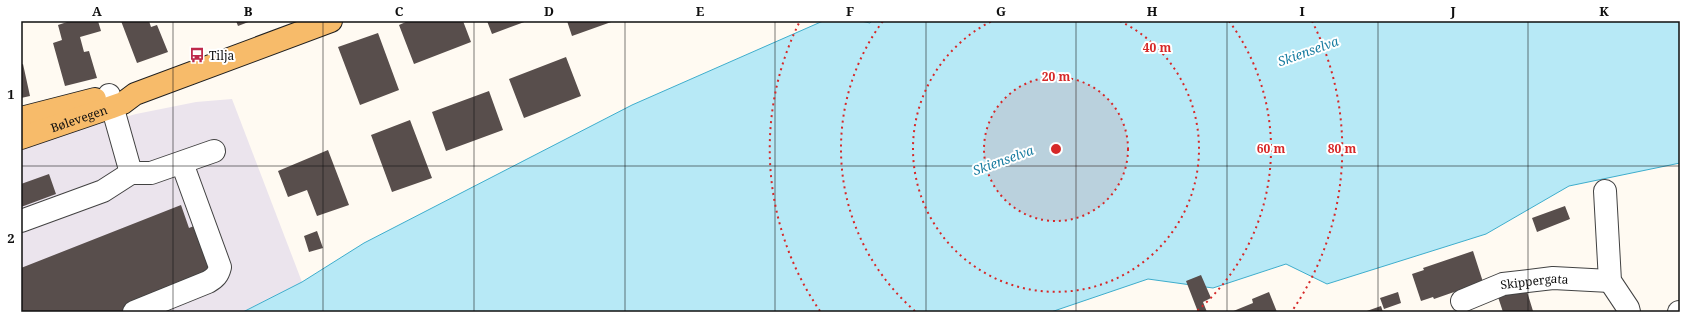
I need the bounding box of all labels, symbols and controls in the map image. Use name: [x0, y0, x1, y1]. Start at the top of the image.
text: A: [92, 2, 102, 20]
text: B: [244, 2, 253, 20]
text: C: [395, 2, 404, 20]
text: D: [544, 2, 554, 20]
text: E: [696, 2, 705, 20]
text: F: [846, 2, 854, 20]
text: G: [996, 2, 1006, 20]
text: H: [1147, 2, 1158, 20]
text: I: [1299, 2, 1305, 20]
text: J: [1449, 2, 1456, 20]
text: K: [1599, 2, 1609, 20]
water label: Skienselva: [1275, 32, 1341, 70]
text: 40 m: [1143, 39, 1171, 56]
bus stop icon: Tilja: [188, 46, 206, 64]
place label: Tilja: [209, 47, 235, 64]
text: 20 m: [1042, 68, 1070, 85]
text: 1: [7, 85, 15, 103]
street label: Bølevegen: [48, 101, 110, 136]
text: 60 m: [1257, 140, 1285, 157]
text: 80 m: [1328, 140, 1356, 157]
water label: Skienselva: [970, 141, 1036, 179]
centre of rings: [1049, 142, 1063, 156]
text: 2: [7, 229, 15, 247]
street label: Skippergata: [1499, 269, 1569, 293]

